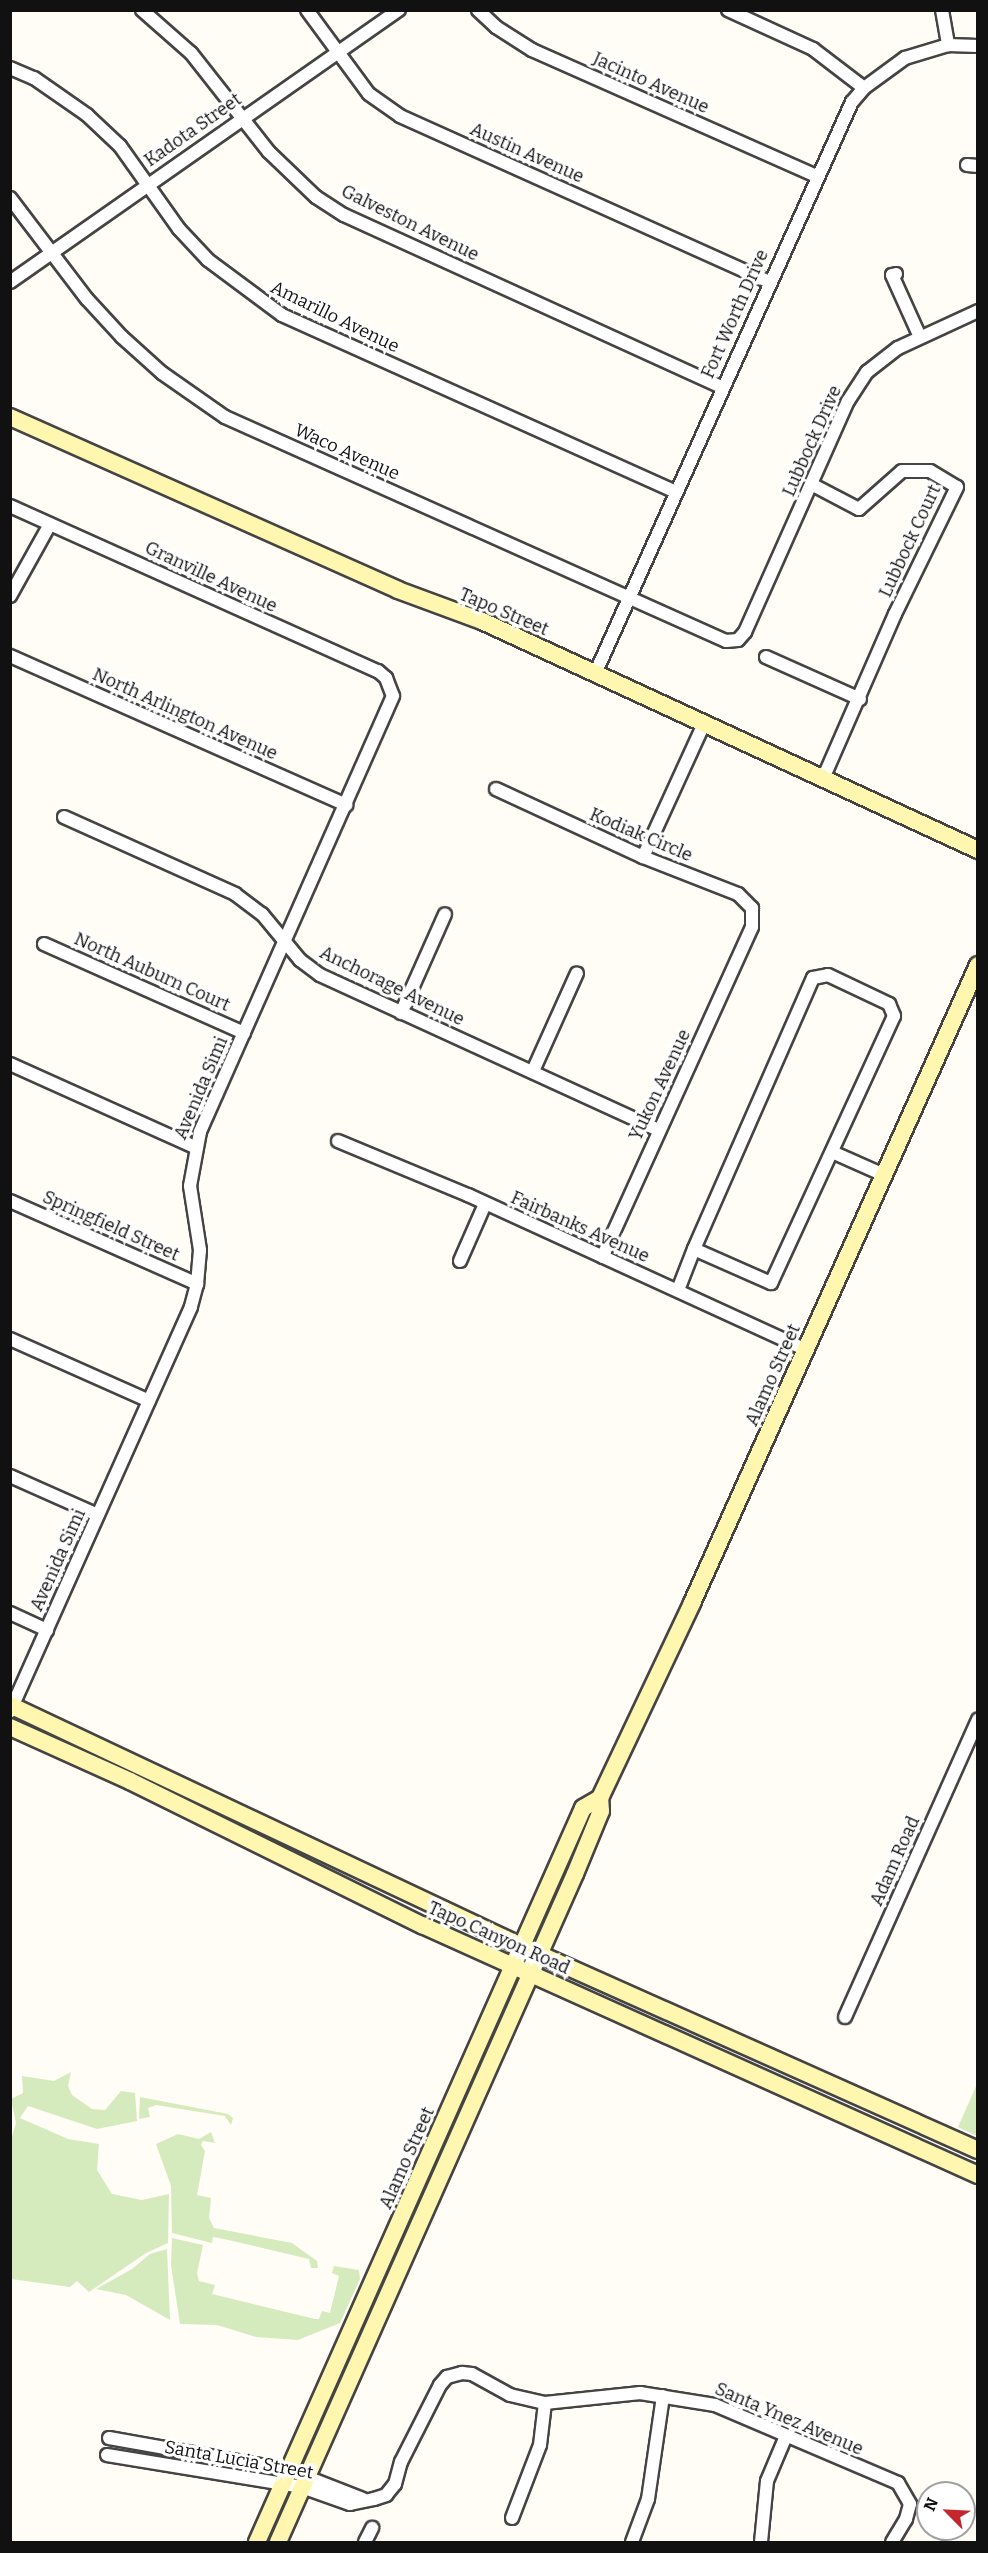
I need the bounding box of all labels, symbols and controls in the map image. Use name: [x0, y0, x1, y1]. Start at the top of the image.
street label: Jacinto Avenue: [590, 48, 712, 118]
street label: Kadota Street: [140, 89, 246, 171]
street label: Austin Avenue: [467, 118, 587, 188]
street label: Galveston Avenue: [338, 180, 482, 266]
street label: Fort Worth Drive: [697, 246, 773, 382]
street label: Amarillo Avenue: [267, 277, 403, 357]
street label: Lubbock Drive: [778, 382, 846, 500]
street label: Waco Avenue: [291, 419, 403, 485]
street label: Lubbock Court: [874, 481, 946, 601]
street label: Granville Avenue: [142, 537, 280, 617]
street label: Tapo Street: [456, 584, 552, 640]
street label: North Arlington Avenue: [89, 663, 281, 765]
street label: Kodiak Circle: [586, 804, 696, 866]
street label: North Auburn Court: [71, 928, 233, 1016]
street label: Anchorage Avenue: [316, 942, 468, 1030]
street label: Yukon Avenue: [625, 1026, 695, 1144]
street label: Avenida Simi: [170, 1033, 232, 1143]
street label: Springfield Street: [39, 1186, 183, 1266]
street label: Fairbanks Avenue: [507, 1187, 653, 1267]
street label: Alamo Street: [741, 1321, 805, 1429]
street label: Avenida Simi: [26, 1506, 90, 1614]
street label: Adam Road: [866, 1813, 924, 1909]
street label: Tapo Canyon Road: [425, 1897, 573, 1979]
street label: Alamo Street: [375, 2104, 439, 2212]
street label: Santa Ynez Avenue: [712, 2378, 866, 2460]
street label: Santa Lucia Street: [163, 2436, 315, 2484]
north arrow: [916, 2481, 976, 2541]
text: N: [920, 2495, 942, 2514]

